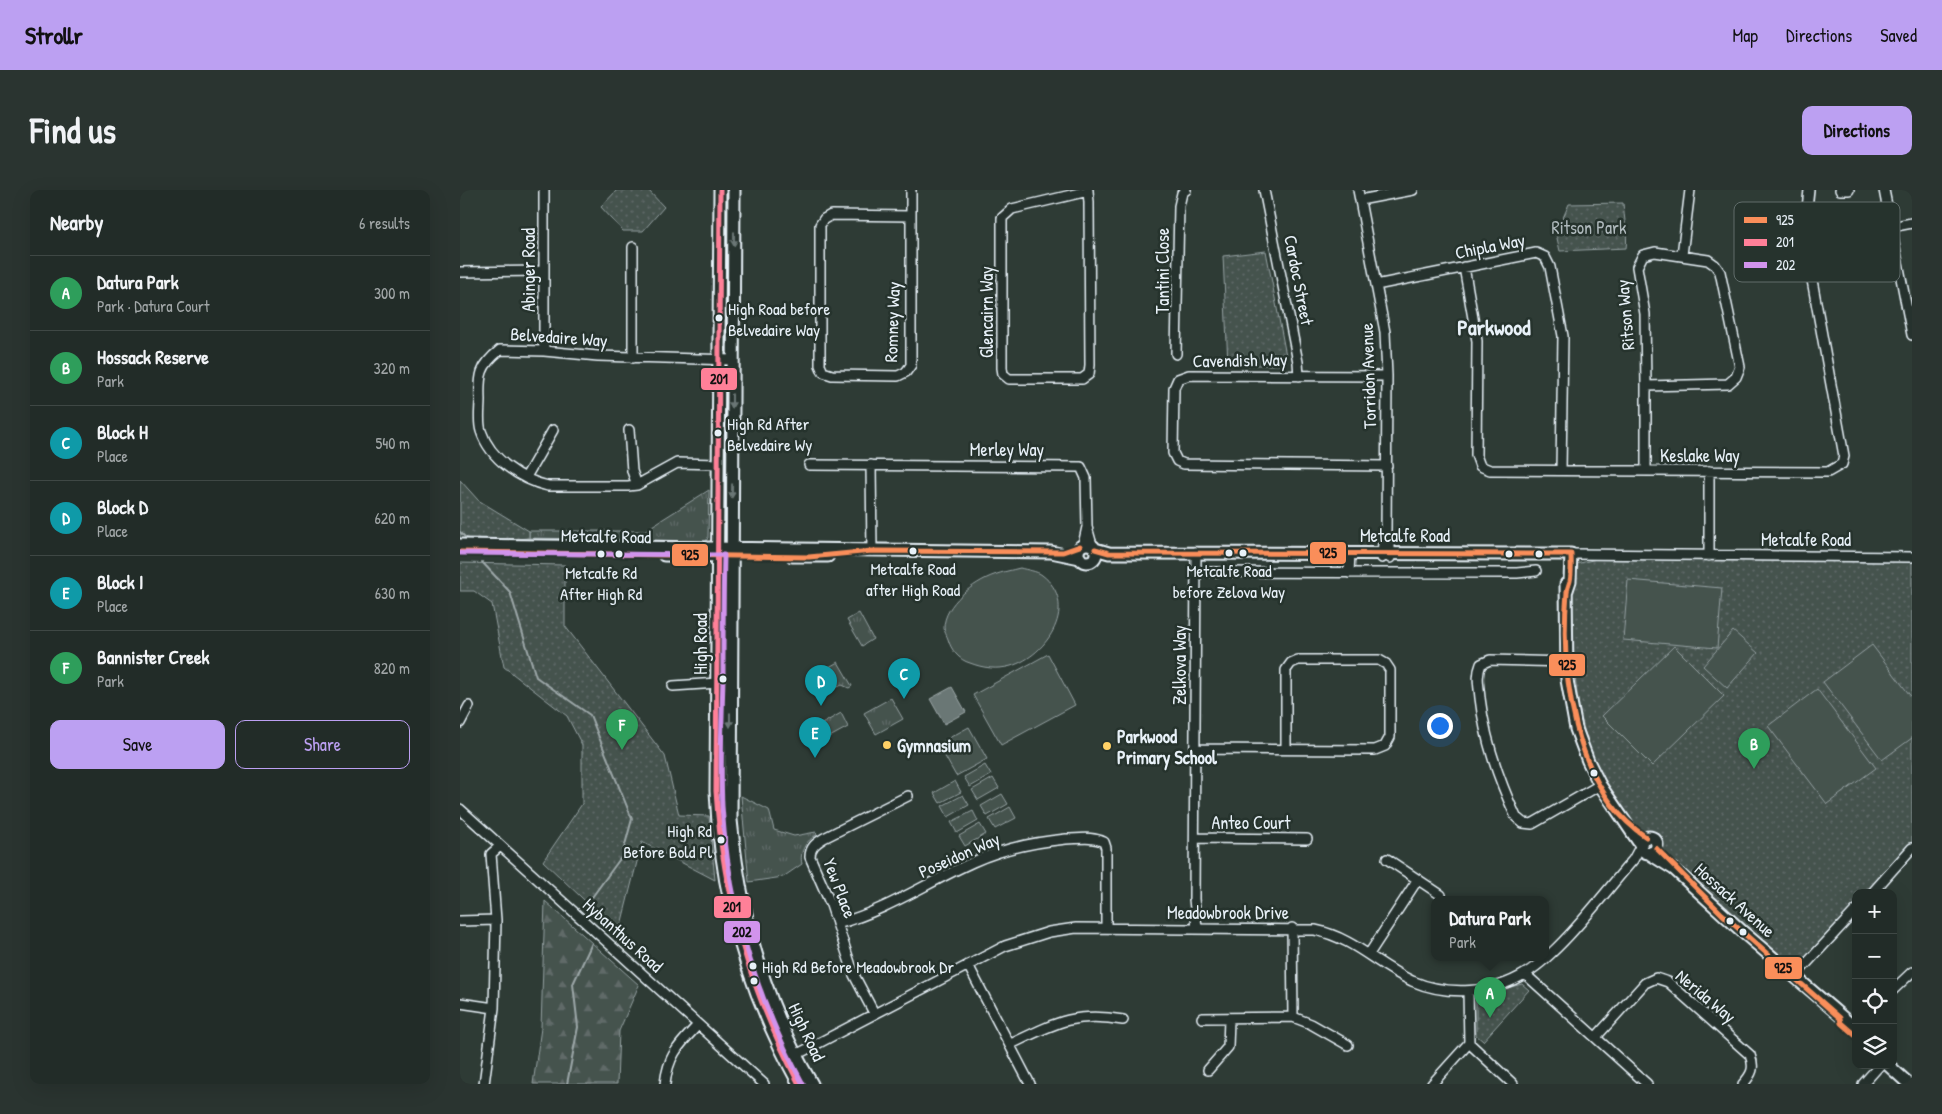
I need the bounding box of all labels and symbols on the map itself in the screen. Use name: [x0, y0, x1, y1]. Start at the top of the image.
legend: [1734, 202, 1900, 282]
text: 925: [1776, 210, 1794, 229]
park label: Ritson Park: [1552, 215, 1627, 240]
street label: Chipla Way: [1453, 227, 1528, 265]
street label: Abinger Road: [516, 228, 541, 312]
street label: Tantini Close: [1150, 228, 1175, 314]
one-way arrow: [730, 231, 738, 247]
text: 201: [1776, 232, 1794, 251]
street label: Cardoc Street: [1278, 233, 1320, 328]
text: 202: [1776, 255, 1796, 274]
street label: Glencairn Way: [974, 266, 999, 358]
street label: Ritson Way: [1609, 278, 1641, 351]
street label: Romney Way: [878, 281, 906, 363]
place label: High Road before Belvedaire Way: [728, 297, 830, 341]
district label: Parkwood: [1457, 312, 1531, 342]
marker: High Road before Belvedaire Way: [714, 313, 724, 323]
street label: Belvedaire Way: [509, 321, 609, 353]
street label: Torridon Avenue: [1354, 323, 1382, 429]
street label: Cavendish Way: [1192, 347, 1288, 373]
line badge: 201: [700, 367, 738, 391]
text: 201: [710, 369, 728, 388]
one-way arrow: [729, 393, 737, 409]
place label: High Rd After Belvedaire Wy: [727, 412, 812, 456]
marker: High Rd After Belvedaire Wy: [713, 428, 723, 438]
street label: Merley Way: [970, 437, 1045, 462]
street label: Keslake Way: [1660, 443, 1740, 468]
one-way arrow: [728, 484, 736, 500]
street label: Metcalfe Road: [561, 523, 651, 549]
street label: Metcalfe Road: [1360, 523, 1450, 548]
street label: Metcalfe Road: [1761, 527, 1851, 552]
line badge: 925: [1309, 541, 1347, 565]
line badge: 925: [671, 543, 709, 567]
text: 925: [1319, 543, 1337, 562]
text: 925: [681, 545, 699, 564]
marker: Metcalfe Road after High Road: [908, 546, 918, 556]
marker: Metcalfe Road before Zelova Way: [1224, 548, 1234, 558]
unlabelled marker: [1238, 548, 1248, 558]
marker: Metcalfe Rd After High Rd: [596, 549, 606, 559]
unlabelled marker: [614, 549, 624, 559]
unlabelled marker: [1504, 549, 1514, 559]
unlabelled marker: [1534, 549, 1544, 559]
place label: Metcalfe Road after High Road: [866, 557, 960, 601]
place label: Metcalfe Road before Zelova Way: [1173, 559, 1285, 603]
place label: Metcalfe Rd After High Rd: [560, 561, 642, 605]
street label: High Road: [688, 613, 713, 675]
street label: Zelkova Way: [1167, 625, 1192, 705]
line badge: 925: [1548, 653, 1586, 677]
text: 925: [1558, 655, 1576, 674]
pin: C: [888, 658, 920, 699]
pin: D: [805, 665, 837, 706]
unlabelled marker: [718, 674, 728, 684]
pin: F: [606, 709, 638, 750]
one-way arrow: [726, 712, 734, 728]
your location: [1427, 713, 1453, 739]
pin: E: [799, 717, 831, 758]
place label: Parkwood Primary School: [1117, 724, 1218, 771]
pin: B: [1738, 728, 1770, 769]
place label: Gymnasium: [897, 733, 971, 759]
marker: Gymnasium: [881, 739, 893, 751]
marker: Parkwood Primary School: [1101, 740, 1113, 752]
unlabelled marker: [1589, 768, 1599, 778]
street label: Anteo Court: [1211, 810, 1291, 835]
place label: High Rd Before Bold Pl: [623, 819, 712, 863]
street label: Poseidon Way: [914, 826, 1004, 884]
marker: High Rd Before Bold Pl: [716, 835, 726, 845]
street label: Yew Place: [817, 854, 863, 922]
street label: Hossack Avenue: [1689, 857, 1781, 943]
street label: Hybanthus Road: [577, 892, 669, 978]
line badge: 201: [713, 895, 752, 919]
text: 201: [723, 897, 741, 916]
street label: Meadowbrook Drive: [1167, 900, 1289, 925]
unlabelled marker: [1725, 916, 1735, 926]
line badge: 202: [723, 920, 761, 944]
text: 202: [732, 922, 752, 941]
unlabelled marker: [1738, 927, 1748, 937]
place label: High Rd Before Meadowbrook Dr: [762, 955, 954, 978]
line badge: 925: [1764, 956, 1803, 980]
text: 925: [1774, 958, 1792, 977]
marker: High Rd Before Meadowbrook Dr: [748, 961, 758, 971]
street label: Nerida Way: [1671, 963, 1742, 1029]
unlabelled marker: [749, 976, 759, 986]
pin: A: [1474, 977, 1506, 1018]
street label: High Road: [783, 999, 831, 1065]

